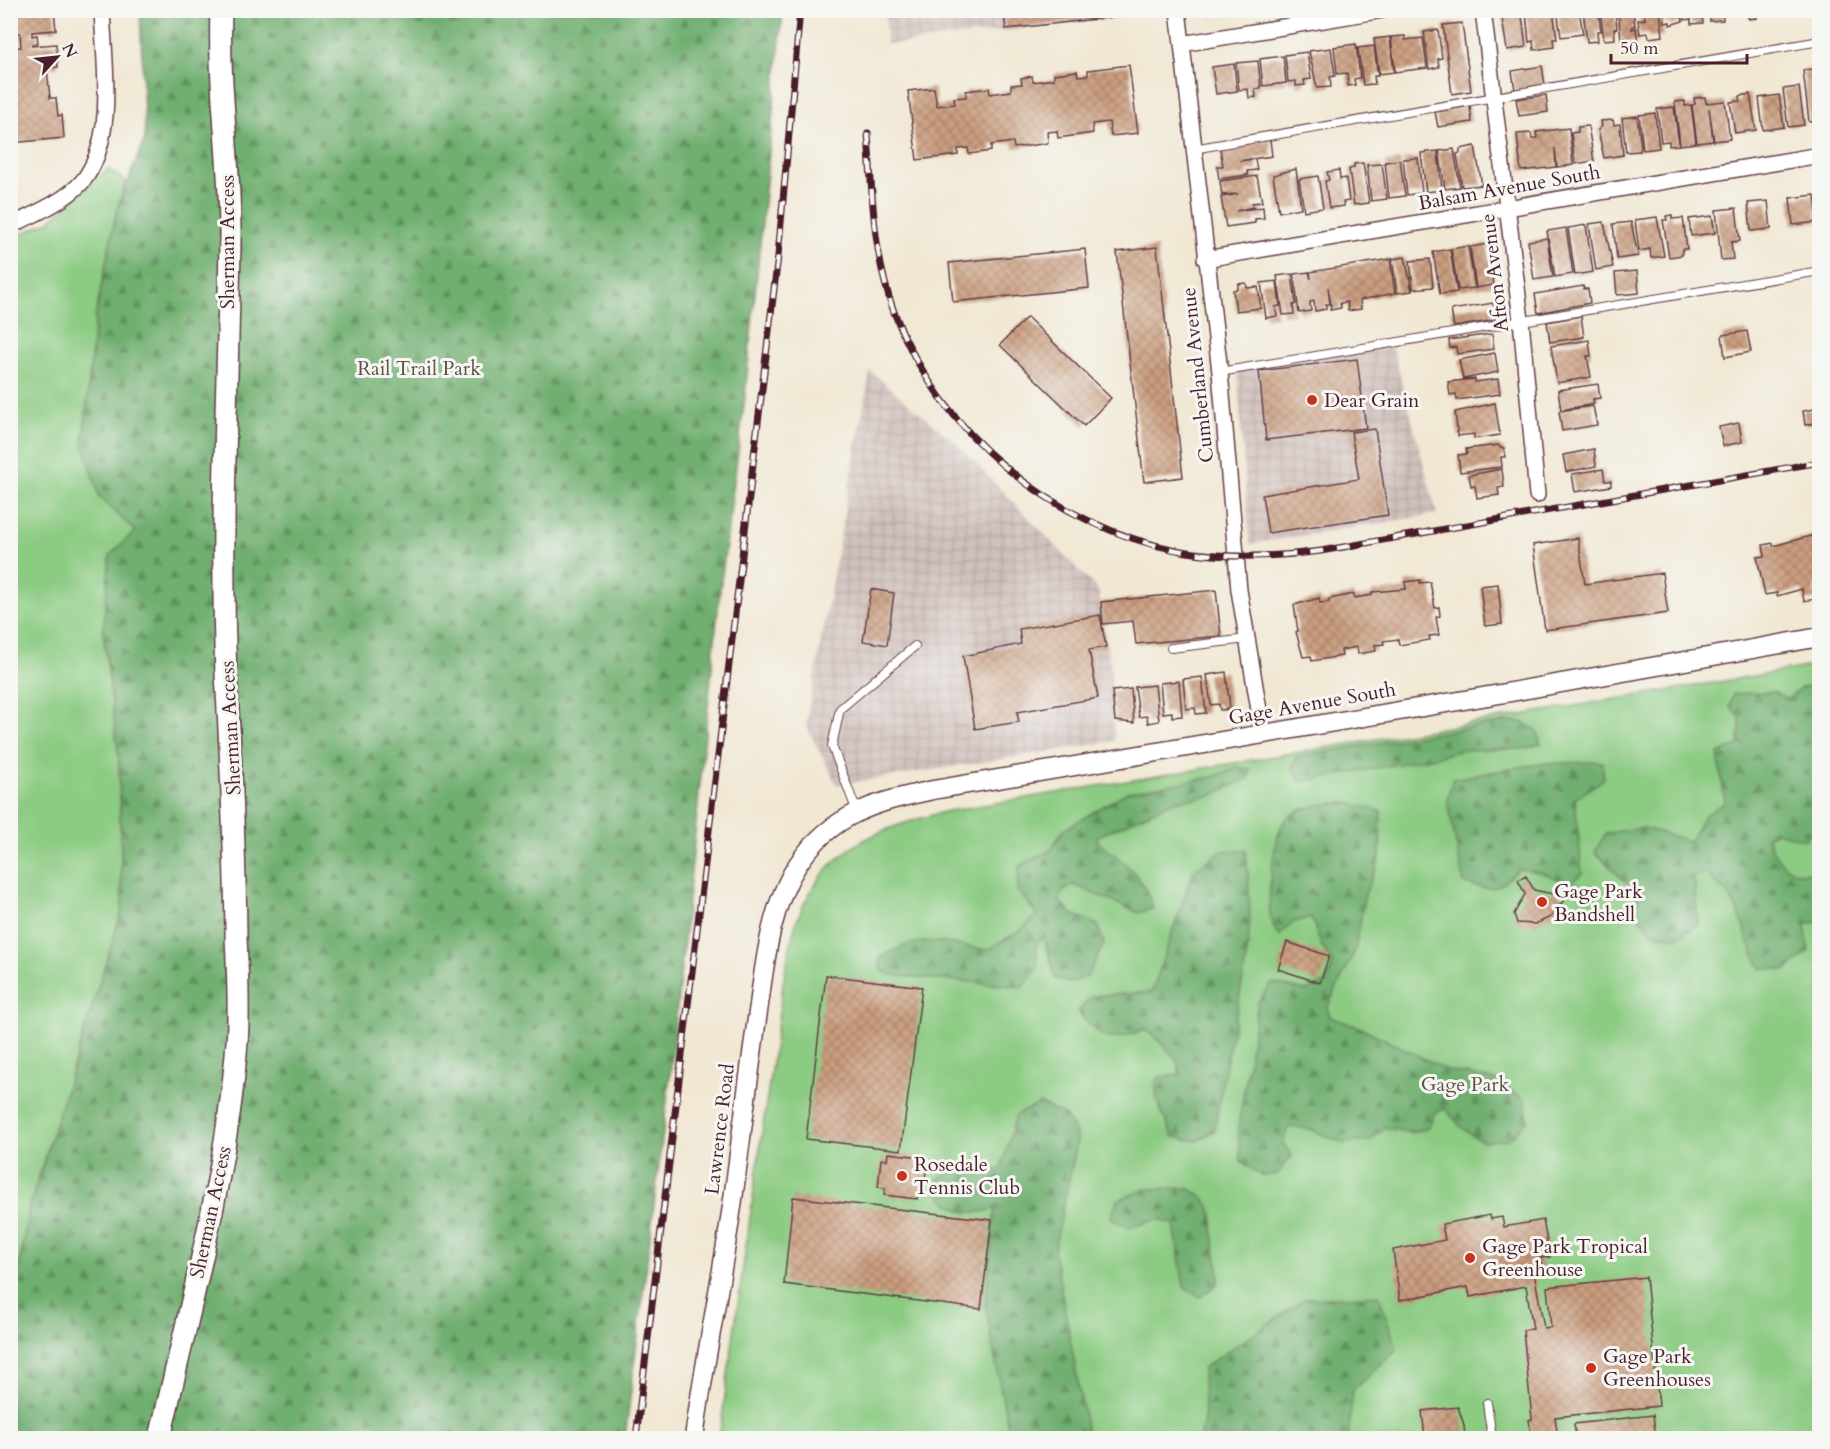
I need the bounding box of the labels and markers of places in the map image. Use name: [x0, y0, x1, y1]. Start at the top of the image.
place label: Dear Grain: [1324, 387, 1420, 414]
marker: Dear Grain: [1305, 393, 1319, 407]
place label: Gage Park Bandshell: [1554, 878, 1643, 928]
marker: Gage Park Bandshell: [1535, 895, 1549, 909]
place label: Rosedale Tennis Club: [914, 1151, 1020, 1201]
marker: Rosedale Tennis Club: [895, 1169, 909, 1183]
place label: Gage Park Tropical Greenhouse: [1482, 1233, 1648, 1283]
marker: Gage Park Tropical Greenhouse: [1463, 1251, 1477, 1265]
place label: Gage Park Greenhouses: [1603, 1343, 1711, 1393]
marker: Gage Park Greenhouses: [1584, 1361, 1598, 1375]

